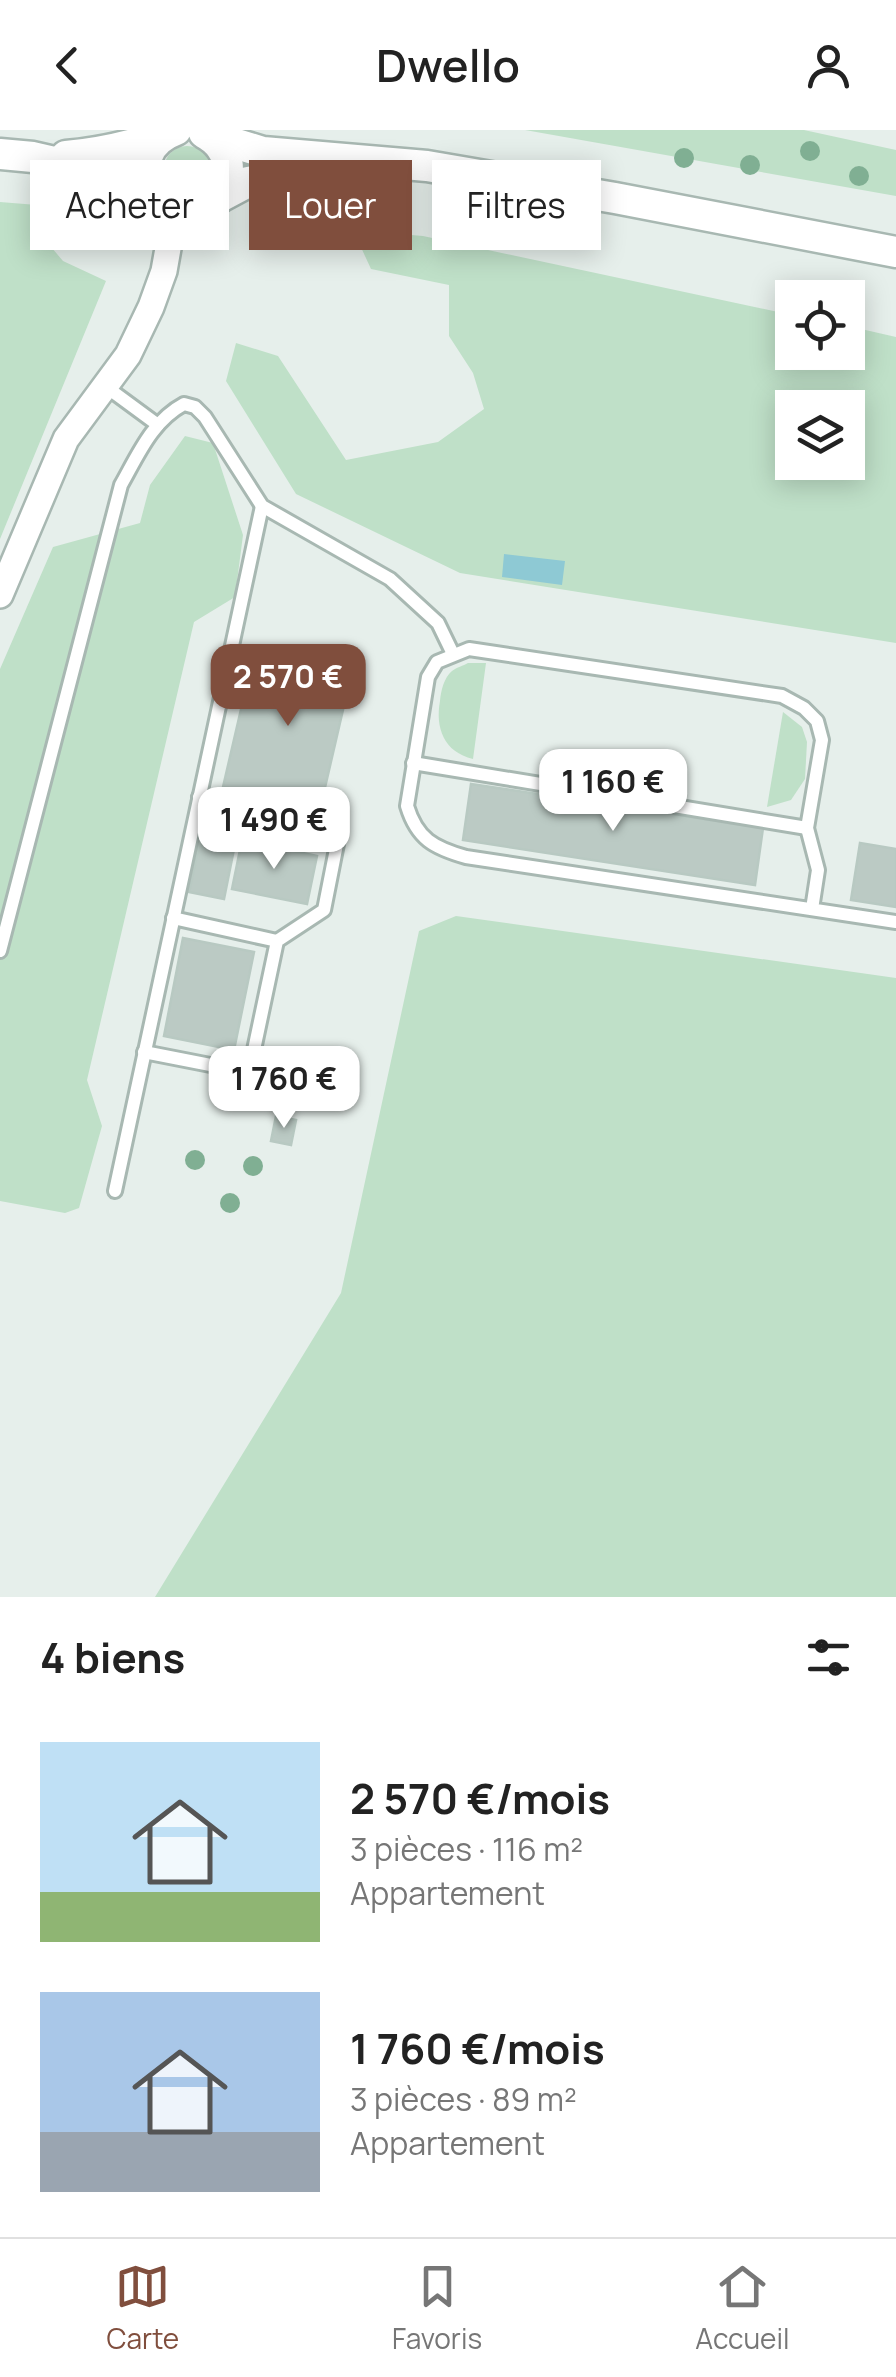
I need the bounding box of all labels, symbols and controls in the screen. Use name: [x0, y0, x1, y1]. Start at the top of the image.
text: Dwello: [376, 34, 520, 96]
icon: back: [40, 38, 95, 93]
icon: person: [801, 38, 856, 93]
chip: Acheter: [30, 160, 229, 250]
chip: Louer: [249, 160, 412, 250]
chip: Filtres: [432, 160, 601, 250]
map controls: [775, 280, 865, 480]
button: locate: [775, 280, 865, 370]
button: layers: [775, 390, 865, 480]
pin: 2 570 €: [196, 644, 380, 729]
text: 2 570 €: [233, 654, 343, 698]
pin: 1 160 €: [521, 749, 705, 834]
text: 1 160 €: [561, 759, 665, 803]
pin: 1 490 €: [182, 787, 366, 872]
text: 1 490 €: [220, 797, 328, 841]
pin: 1 760 €: [192, 1046, 376, 1131]
text: 1 760 €: [231, 1056, 337, 1100]
text: 4 biens: [40, 1628, 185, 1686]
icon: filters: [801, 1630, 856, 1685]
text: 2 570 €/mois: [350, 1769, 610, 1827]
icon: home: [120, 1782, 240, 1902]
text: 3 pièces · 116 m²: [350, 1827, 583, 1871]
text: Appartement: [350, 1871, 545, 1915]
text: 1 760 €/mois: [350, 2019, 605, 2077]
icon: home: [120, 2032, 240, 2152]
text: 3 pièces · 89 m²: [350, 2077, 577, 2121]
text: Appartement: [350, 2121, 545, 2165]
tab: Carte: [106, 2259, 179, 2357]
tab: Favoris: [392, 2259, 482, 2357]
tab: Accueil: [695, 2259, 790, 2357]

